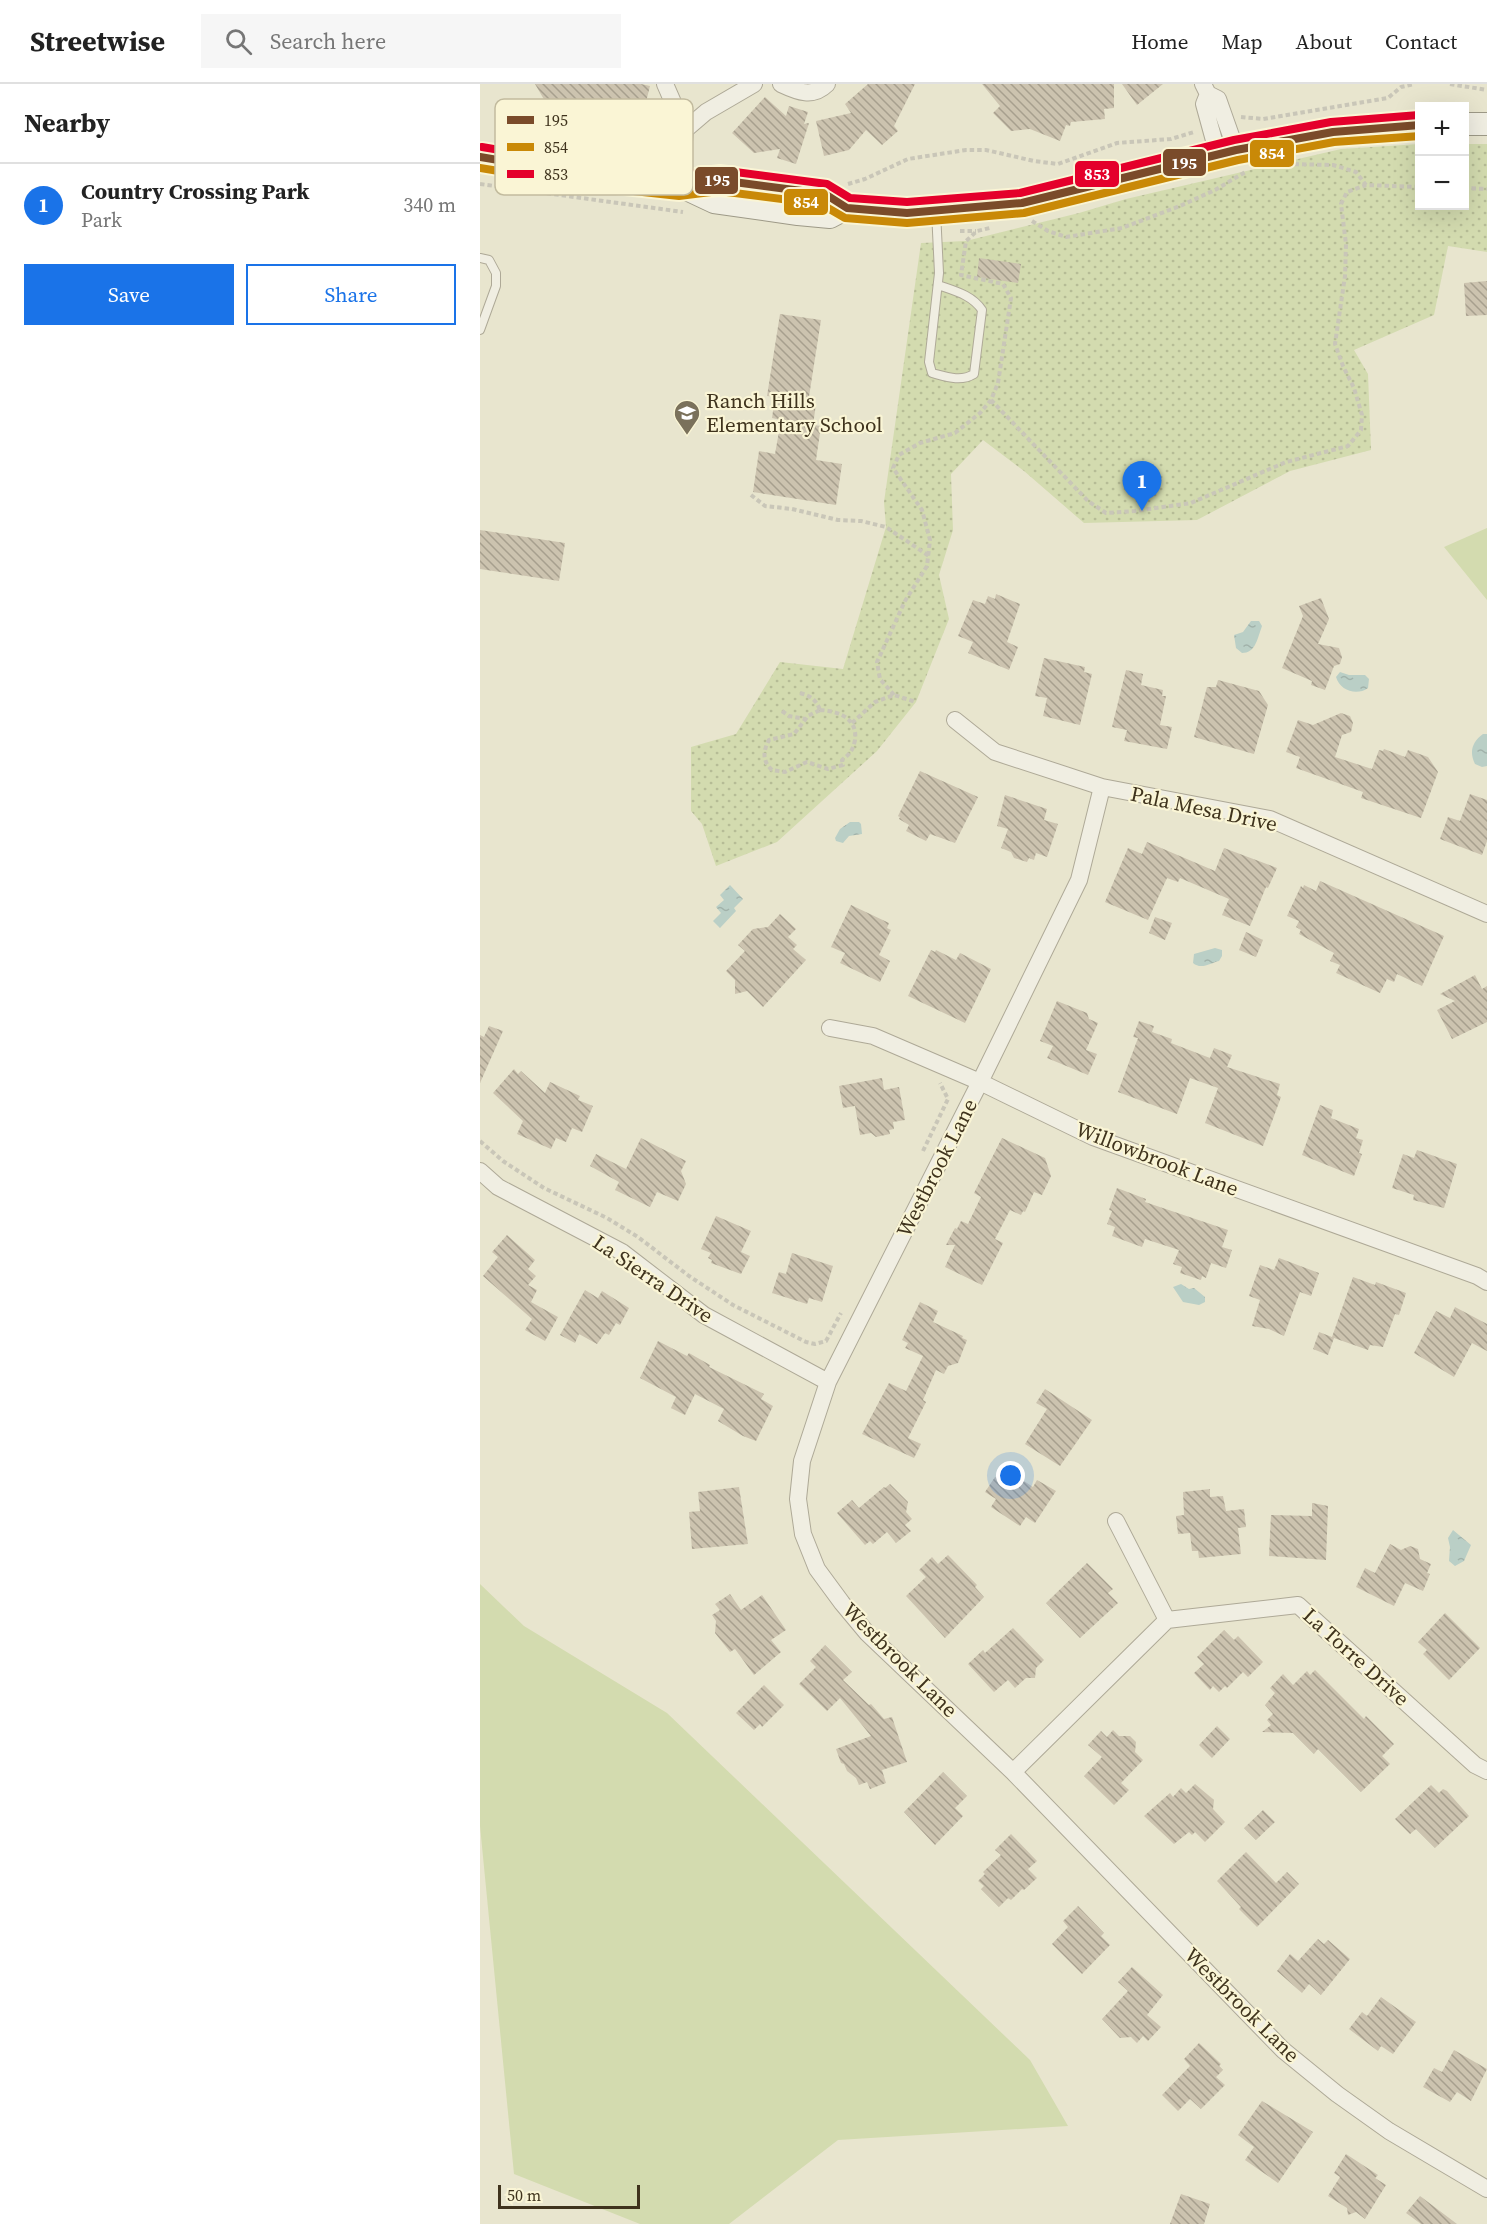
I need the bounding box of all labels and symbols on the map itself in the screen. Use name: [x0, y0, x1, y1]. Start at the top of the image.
legend: [495, 99, 693, 195]
text: 195: [544, 109, 568, 131]
text: 854: [544, 136, 568, 158]
line badge: 854: [1249, 139, 1295, 168]
text: 854: [1259, 142, 1285, 164]
line badge: 195: [1162, 148, 1207, 177]
text: 195: [1171, 152, 1197, 174]
line badge: 853: [1074, 160, 1120, 188]
text: 853: [544, 163, 568, 185]
text: 853: [1084, 163, 1110, 185]
line badge: 195: [694, 166, 739, 195]
text: 195: [704, 169, 730, 191]
line badge: 854: [783, 188, 829, 216]
text: 854: [793, 191, 819, 213]
place label: Ranch Hills Elementary School: [706, 386, 883, 439]
school or university icon: Ranch Hills Elementary School: [672, 398, 702, 436]
pin: 1: [1122, 462, 1162, 511]
street label: Pala Mesa Drive: [1128, 779, 1280, 838]
street label: Westbrook Lane: [889, 1094, 984, 1242]
street label: Willowbrook Lane: [1072, 1114, 1243, 1203]
street label: La Sierra Drive: [587, 1228, 719, 1330]
your location: [996, 1461, 1025, 1490]
street label: Westbrook Lane: [836, 1596, 964, 1724]
street label: La Torre Drive: [1297, 1601, 1416, 1712]
street label: Westbrook Lane: [1178, 1941, 1306, 2069]
scale bar: [498, 2182, 640, 2210]

